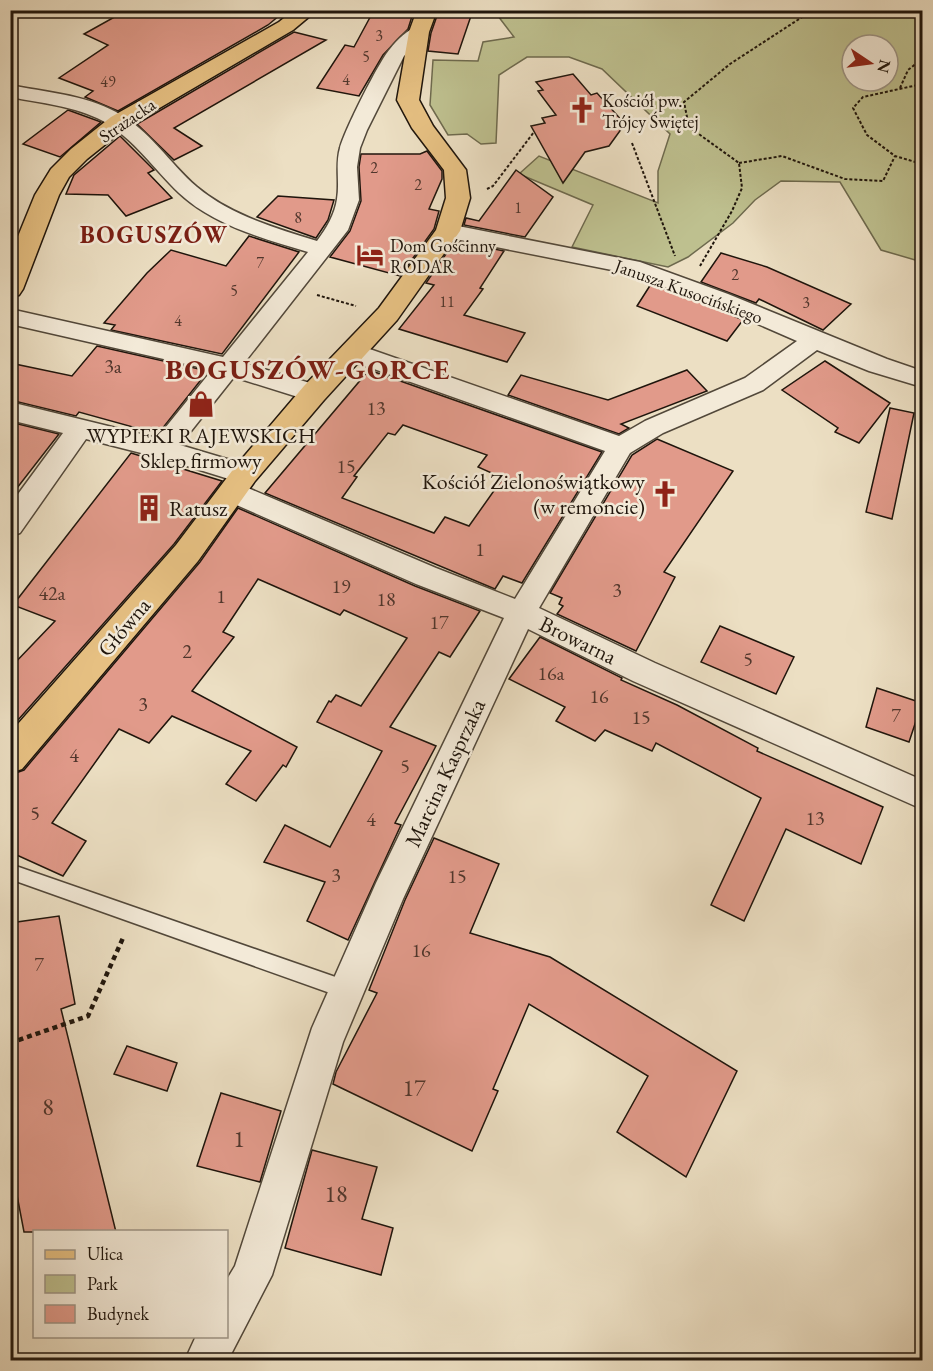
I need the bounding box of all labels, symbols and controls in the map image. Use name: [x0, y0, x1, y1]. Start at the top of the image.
house number: 3: [375, 25, 383, 46]
north arrow: [840, 33, 900, 93]
house number: 5: [362, 46, 370, 67]
text: N: [872, 58, 896, 75]
house number: 4: [342, 69, 350, 90]
house number: 49: [100, 71, 116, 92]
place label: Kościół pw. Trójcy Świętej: [602, 89, 698, 133]
street label: Strażacka: [94, 92, 161, 147]
church icon: Kościół pw. Trójcy Świętej: [567, 95, 597, 125]
house number: 2: [370, 157, 378, 178]
house number: 2: [414, 174, 422, 195]
house number: 1: [514, 197, 522, 218]
house number: 8: [294, 207, 302, 228]
district label: BOGUSZÓW: [80, 219, 228, 250]
place label: Dom Gościnny RODAR: [390, 234, 496, 278]
hotel icon: Dom Gościnny RODAR: [355, 240, 385, 270]
house number: 7: [256, 252, 264, 273]
street label: Janusza Kusocińskiego: [610, 253, 766, 328]
house number: 2: [731, 264, 739, 285]
house number: 5: [230, 280, 238, 301]
house number: 11: [439, 291, 455, 312]
house number: 3: [802, 292, 810, 313]
house number: 4: [174, 310, 182, 331]
district label: BOGUSZÓW-GORCE: [165, 351, 451, 387]
house number: 3a: [104, 353, 122, 379]
shop icon: WYPIEKI RAJEWSKICH Sklep firmowy: [186, 389, 216, 419]
house number: 13: [366, 395, 386, 421]
place label: WYPIEKI RAJEWSKICH Sklep firmowy: [86, 421, 316, 475]
house number: 15: [336, 453, 356, 479]
place label: Kościół Zielonoświątkowy (w remoncie): [422, 467, 645, 521]
church icon: Kościół Zielonoświątkowy (w remoncie): [650, 479, 680, 509]
building icon: Ratusz: [134, 493, 164, 523]
place label: Ratusz: [169, 494, 228, 523]
house number: 1: [475, 536, 485, 562]
house number: 19: [331, 573, 351, 599]
house number: 3: [612, 577, 622, 603]
house number: 42a: [38, 580, 66, 606]
house number: 1: [216, 583, 226, 609]
house number: 18: [376, 586, 396, 612]
street label: Główna: [91, 591, 157, 662]
house number: 17: [429, 609, 449, 635]
street label: Browarna: [535, 609, 621, 671]
house number: 2: [182, 638, 192, 664]
house number: 5: [743, 646, 753, 672]
house number: 16a: [537, 660, 565, 686]
house number: 16: [589, 683, 609, 709]
house number: 3: [138, 691, 148, 717]
street label: Marcina Kasprzaka: [398, 694, 492, 852]
house number: 7: [891, 702, 901, 728]
house number: 15: [631, 704, 651, 730]
house number: 4: [69, 742, 79, 768]
house number: 5: [400, 753, 410, 779]
house number: 5: [30, 800, 40, 826]
house number: 13: [805, 805, 825, 831]
house number: 4: [366, 806, 376, 832]
house number: 3: [331, 862, 341, 888]
house number: 15: [447, 863, 467, 889]
house number: 16: [411, 937, 431, 963]
house number: 7: [34, 951, 44, 977]
house number: 17: [402, 1072, 426, 1103]
house number: 8: [42, 1091, 54, 1122]
house number: 1: [233, 1123, 245, 1154]
house number: 18: [324, 1178, 348, 1209]
legend: [33, 1230, 228, 1338]
text: Ulica: [87, 1242, 124, 1265]
text: Park: [87, 1272, 118, 1295]
text: Budynek: [87, 1302, 150, 1325]

